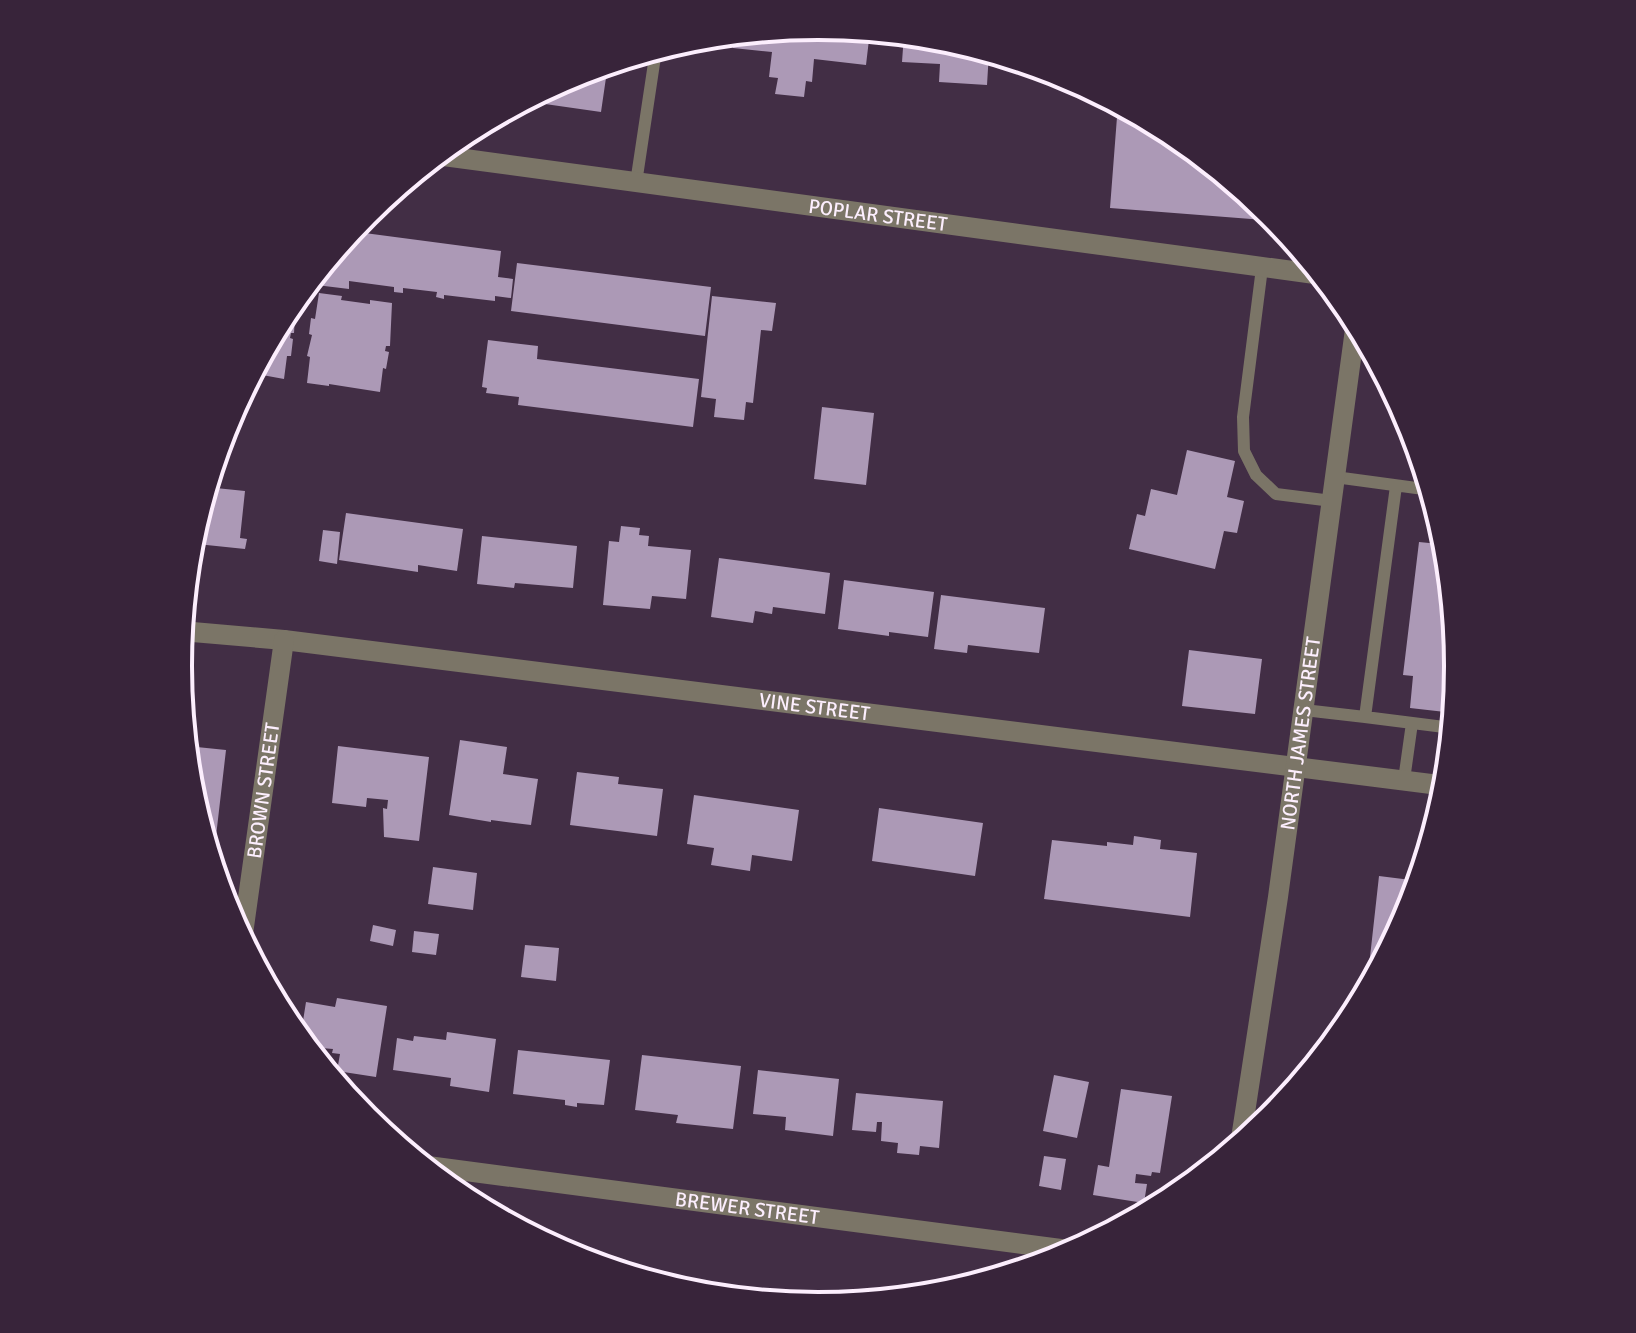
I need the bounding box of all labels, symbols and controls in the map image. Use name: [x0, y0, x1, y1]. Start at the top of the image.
street label: POPLAR STREET: [807, 194, 949, 237]
street label: NORTH JAMES STREET: [1275, 635, 1326, 832]
street label: VINE STREET: [757, 688, 871, 726]
street label: BROWN STREET: [242, 721, 285, 860]
street label: BREWER STREET: [674, 1187, 821, 1230]

